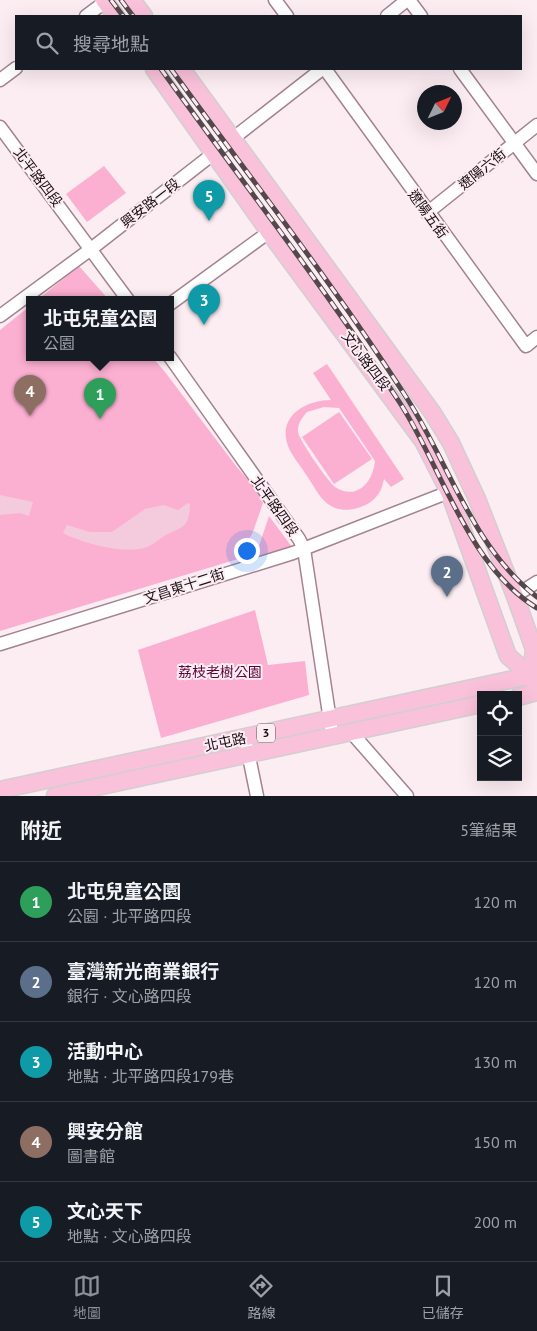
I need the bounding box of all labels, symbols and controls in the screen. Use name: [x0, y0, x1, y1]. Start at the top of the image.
search box: [15, 15, 522, 70]
icon: search: [33, 29, 61, 57]
text: 搜尋地點: [73, 32, 149, 56]
north arrow: [417, 85, 462, 130]
street label: 北平路四段: [10, 144, 66, 210]
street label: 遼陽六街: [455, 144, 509, 194]
street label: 興安路一段: [117, 174, 183, 232]
pin: 5: [193, 180, 225, 221]
street label: 遼陽五街: [404, 186, 452, 242]
pin: 3: [188, 284, 220, 325]
popup: [26, 296, 174, 361]
text: 北屯兒童公園: [43, 306, 157, 330]
street label: 文心路四段: [338, 328, 394, 394]
text: 公園: [43, 333, 75, 353]
pin: 4: [14, 375, 46, 416]
pin: 1: [84, 378, 116, 419]
street label: 北平路四段: [248, 472, 302, 540]
your location: [234, 538, 260, 564]
pin: 2: [431, 556, 463, 597]
street label: 文昌東十二街: [141, 564, 227, 608]
park label: 荔枝老樹公園: [178, 663, 262, 681]
map controls: [477, 691, 522, 781]
button: locate: [477, 691, 522, 736]
road number: 3: [257, 724, 275, 742]
street label: 北屯路: [203, 729, 247, 755]
button: layers: [477, 736, 522, 781]
text: 附近: [20, 817, 62, 844]
text: 5筆結果: [460, 820, 517, 840]
text: 北屯兒童公園: [67, 879, 181, 903]
text: 1: [31, 892, 41, 912]
text: 120 m: [474, 892, 517, 912]
text: 公園 · 北平路四段: [67, 906, 192, 926]
text: 臺灣新光商業銀行: [67, 959, 219, 983]
text: 2: [31, 972, 41, 992]
text: 120 m: [474, 972, 517, 992]
text: 銀行 · 文心路四段: [67, 986, 192, 1006]
text: 活動中心: [67, 1039, 143, 1063]
text: 3: [31, 1052, 41, 1072]
text: 130 m: [474, 1052, 517, 1072]
text: 地點 · 北平路四段179巷: [67, 1066, 234, 1086]
text: 興安分館: [67, 1119, 143, 1143]
text: 4: [31, 1132, 41, 1152]
text: 150 m: [474, 1132, 517, 1152]
text: 圖書館: [67, 1146, 115, 1166]
text: 文心天下: [67, 1199, 143, 1223]
text: 5: [31, 1212, 41, 1232]
text: 200 m: [474, 1212, 517, 1232]
text: 地點 · 文心路四段: [67, 1226, 192, 1246]
tab: 地圖: [73, 1272, 101, 1322]
tab: 路線: [247, 1272, 275, 1322]
tab: 已儲存: [422, 1272, 464, 1322]

